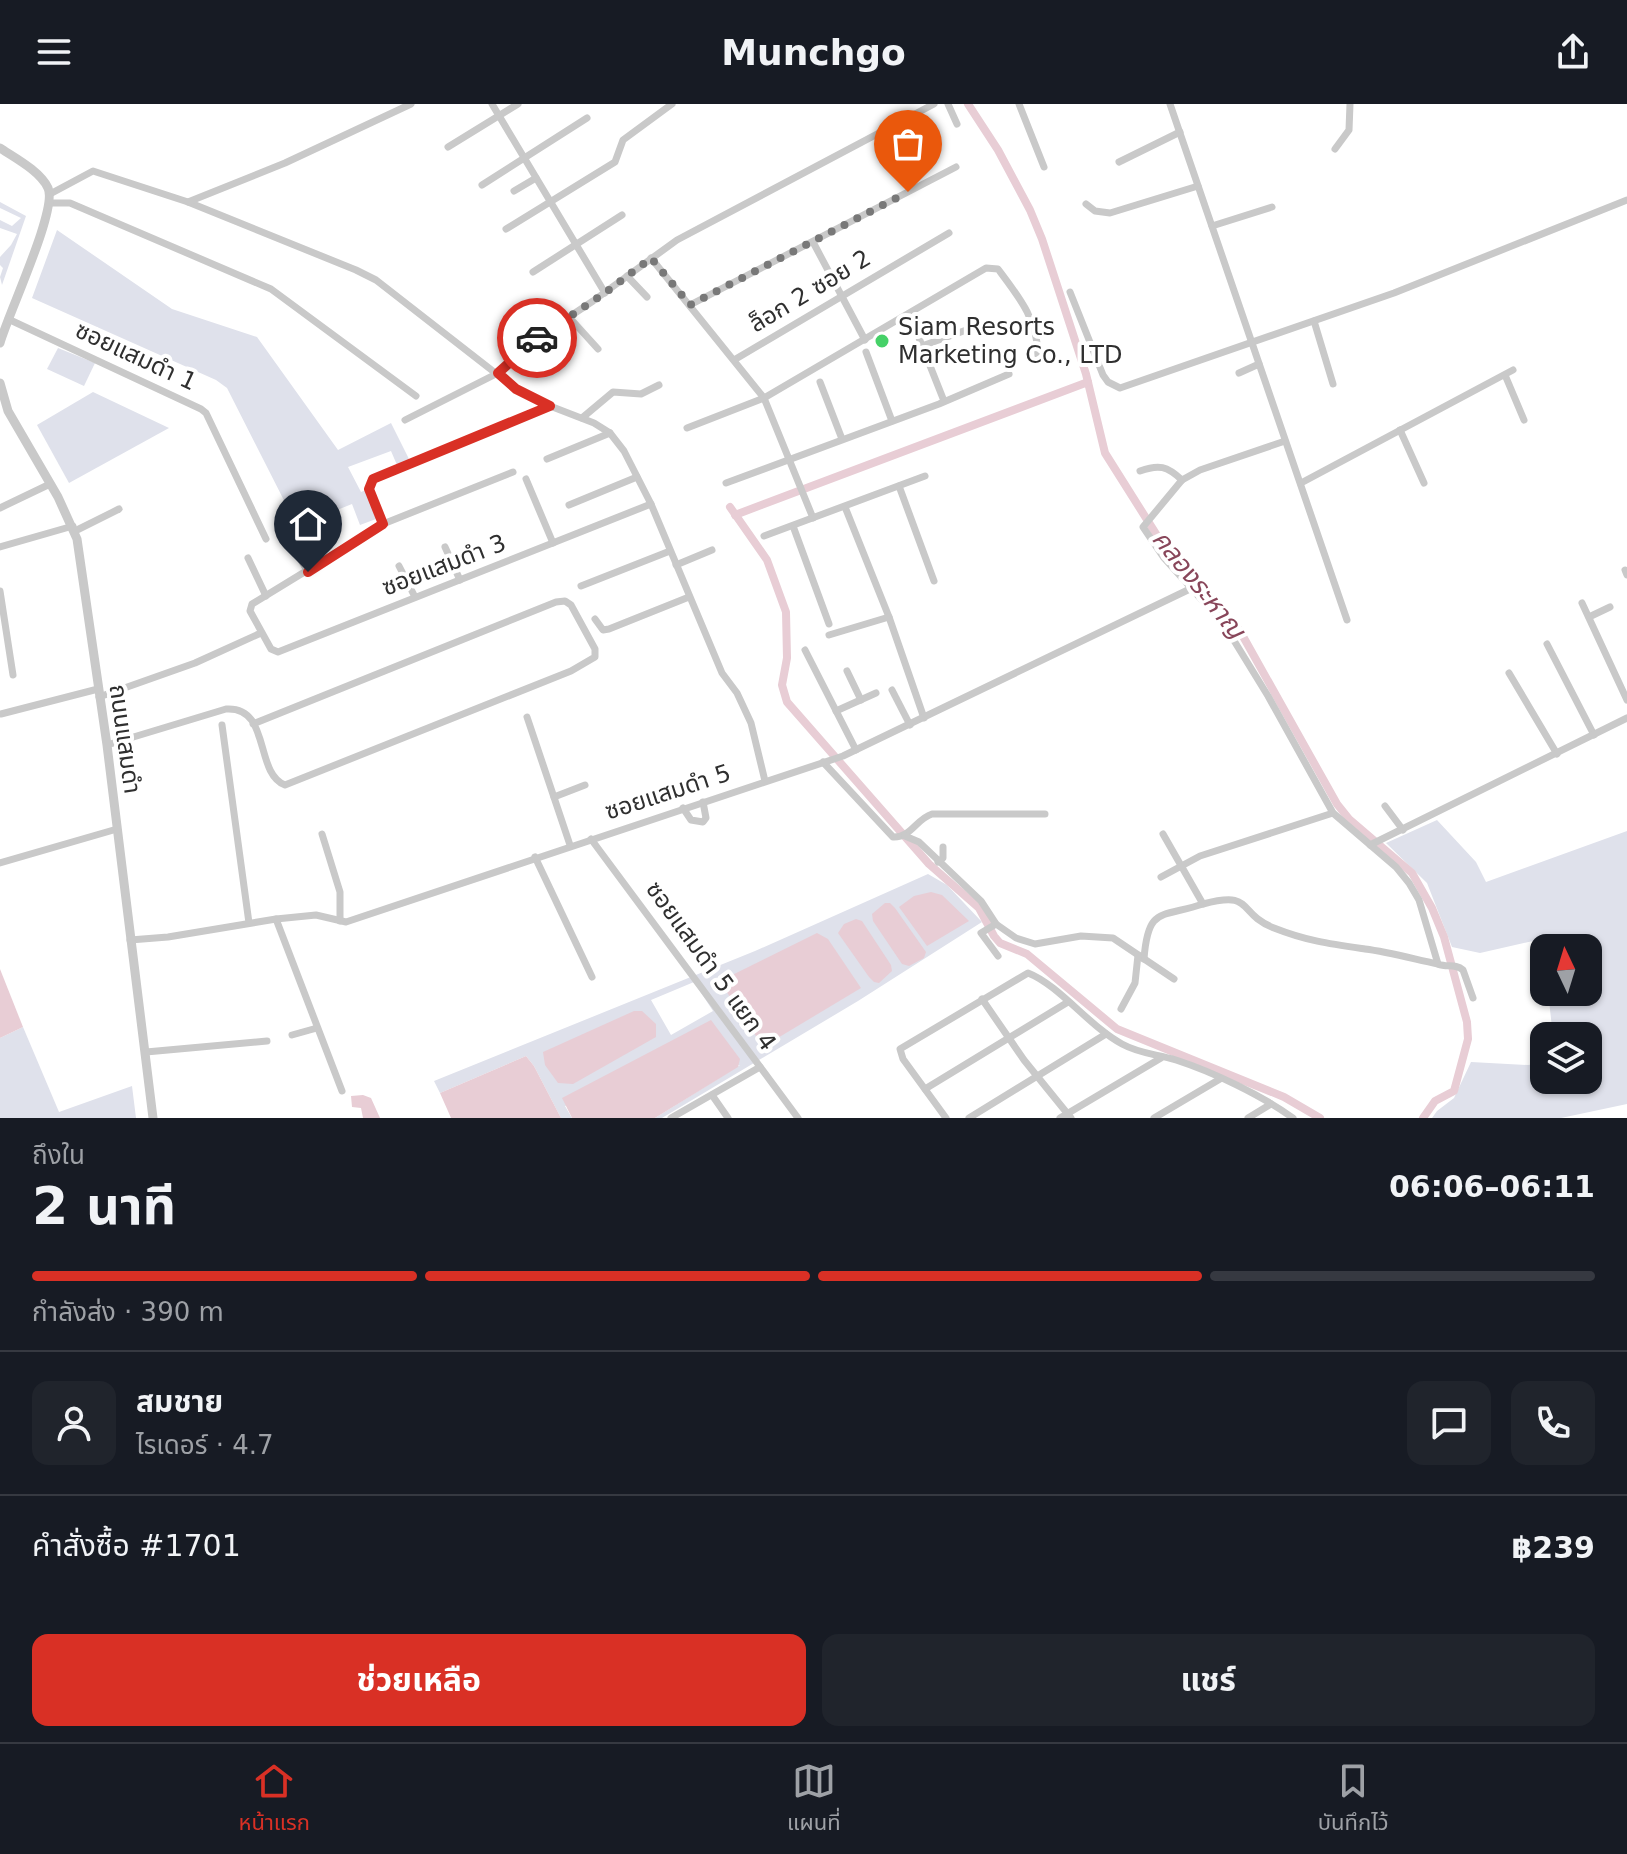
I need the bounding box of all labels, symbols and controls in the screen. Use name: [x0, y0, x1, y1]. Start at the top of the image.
icon: menu: [32, 30, 76, 74]
icon: share: [1551, 30, 1595, 74]
text: Munchgo: [721, 32, 906, 73]
pin: [874, 110, 942, 192]
icon: bag: [886, 122, 930, 166]
street label: ล็อก 2 ซอย 2: [744, 244, 876, 338]
courier: [497, 298, 577, 378]
place label: Siam Resorts Marketing Co., LTD: [898, 313, 1122, 369]
street label: ซอยแสมดำ 1: [71, 316, 201, 396]
icon: car: [515, 316, 559, 360]
marker: Siam Resorts Marketing Co., LTD: [873, 332, 891, 350]
pin: [274, 490, 342, 572]
icon: home: [286, 502, 330, 546]
water label: คลองระหาญ: [1146, 524, 1253, 645]
street label: ซอยแสมดำ 3: [378, 529, 510, 601]
street label: ถนนแสมดำ: [103, 682, 147, 796]
street label: ซอยแสมดำ 5: [602, 758, 734, 826]
street label: ซอยแสมดำ 5 แยก 4: [640, 876, 782, 1056]
north arrow: [1530, 934, 1602, 1006]
map controls: [1530, 934, 1602, 1094]
button: layers: [1530, 1022, 1602, 1094]
text: ถึงใน: [32, 1140, 85, 1170]
text: 06:06–06:11: [1389, 1169, 1595, 1204]
text: 2 นาที: [32, 1176, 176, 1236]
text: กำลังส่ง · 390 m: [32, 1297, 224, 1327]
button: person: [32, 1381, 116, 1465]
button: chat: [1407, 1381, 1491, 1465]
button: phone: [1511, 1381, 1595, 1465]
text: สมชาย: [136, 1384, 223, 1419]
text: ไรเดอร์ · 4.7: [136, 1430, 274, 1460]
text: คำสั่งซื้อ #1701: [32, 1528, 241, 1563]
text: ฿239: [1512, 1530, 1595, 1565]
button: ช่วยเหลือ: [32, 1634, 806, 1726]
button: แชร์: [822, 1634, 1595, 1726]
tab: หน้าแรก: [239, 1759, 310, 1840]
tab: แผนที่: [787, 1759, 841, 1840]
tab: บันทึกไว้: [1318, 1759, 1388, 1840]

